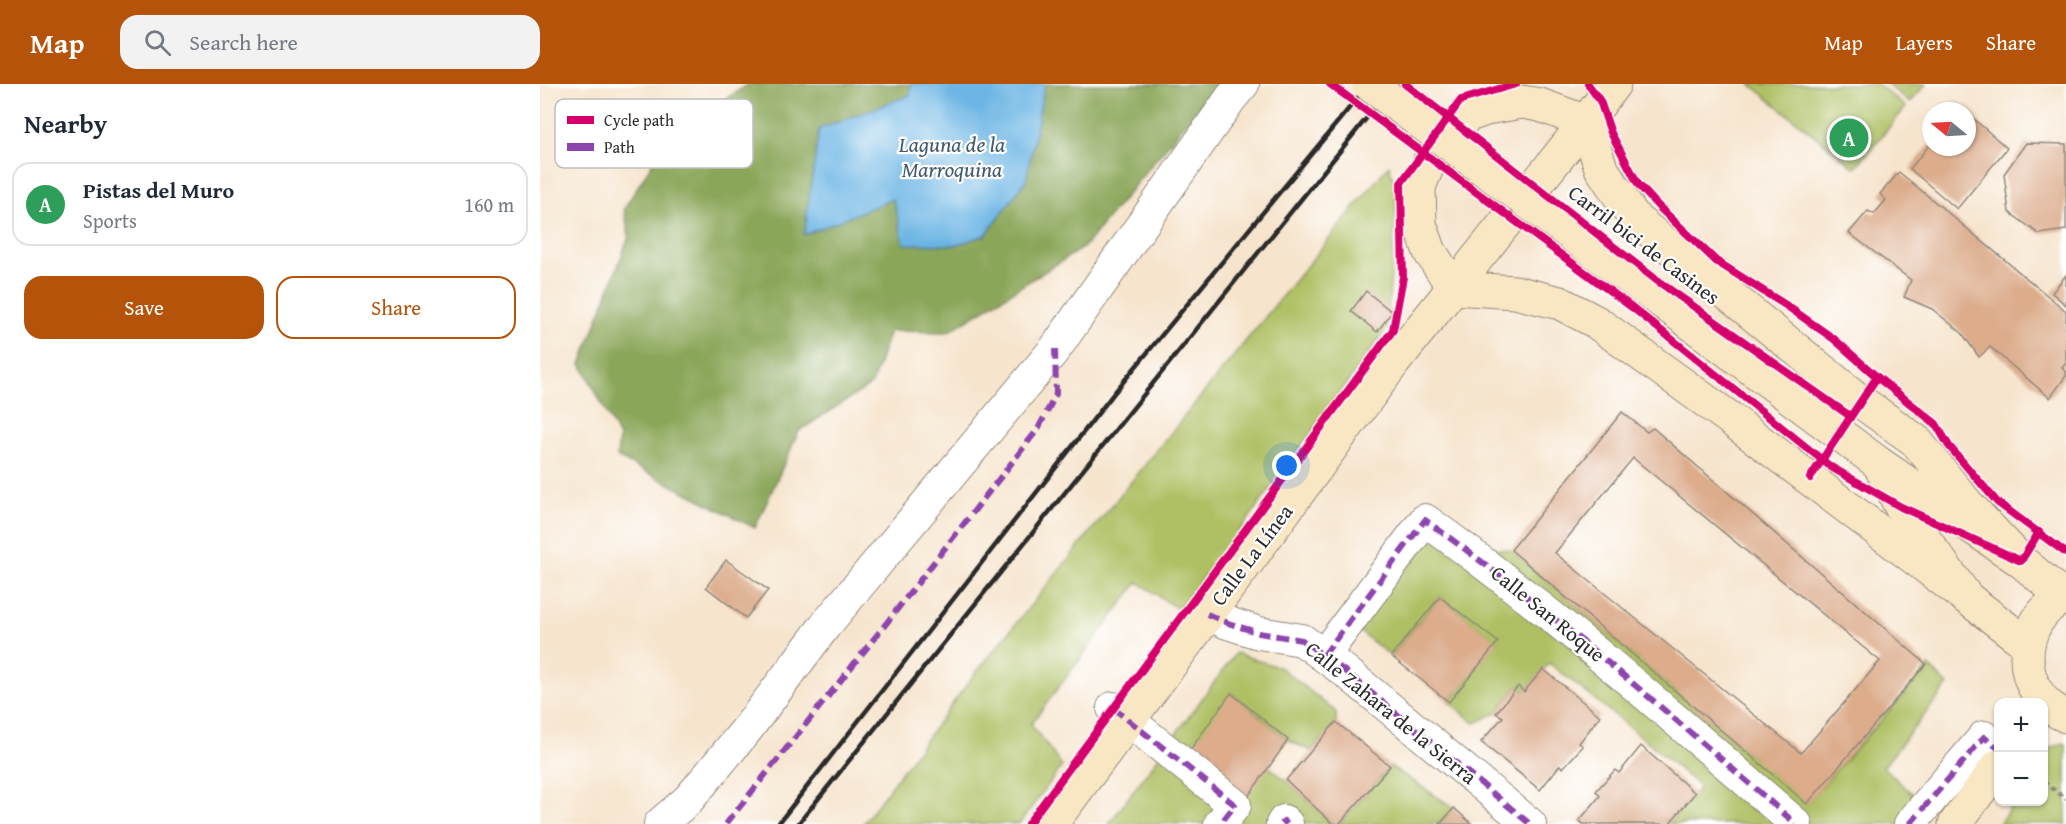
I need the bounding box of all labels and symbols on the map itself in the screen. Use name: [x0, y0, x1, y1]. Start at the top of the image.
legend: [555, 99, 753, 168]
north arrow: [1922, 102, 1976, 156]
text: Cycle path: [604, 108, 674, 132]
pin: A: [1830, 116, 1868, 160]
water label: Laguna de la Marroquina: [898, 128, 1005, 185]
text: Path: [604, 135, 635, 159]
street label: Carril bici de Casines: [1562, 177, 1727, 312]
your location: [1272, 451, 1301, 480]
street label: Calle La Línea: [1203, 497, 1300, 612]
street label: Calle San Roque: [1484, 558, 1612, 670]
street label: Calle Zahara de la Sierra: [1299, 634, 1484, 792]

